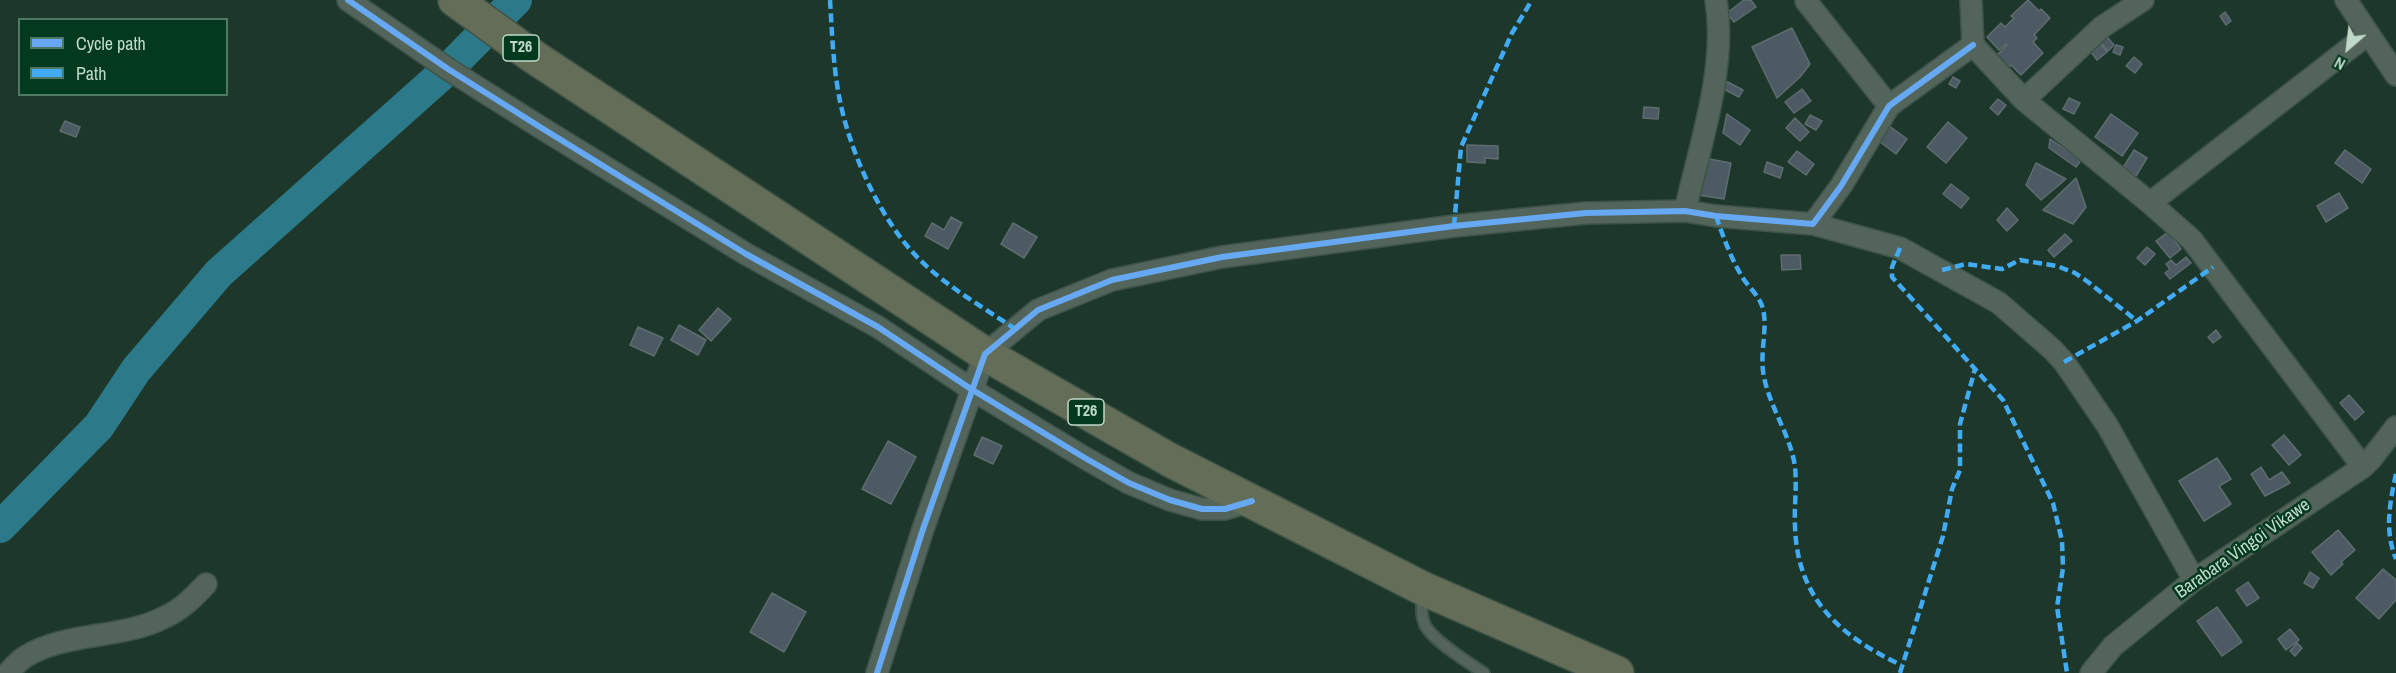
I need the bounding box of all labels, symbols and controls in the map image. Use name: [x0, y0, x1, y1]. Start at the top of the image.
legend: [18, 18, 228, 96]
north arrow: [2318, 18, 2378, 78]
text: Cycle path: [76, 31, 146, 56]
road number: T26: [503, 35, 539, 61]
text: N: [2330, 52, 2349, 76]
text: Path: [76, 61, 106, 86]
road number: T26: [1068, 399, 1104, 425]
street label: Barabara Vingoi Vikawe: [2171, 494, 2315, 604]

